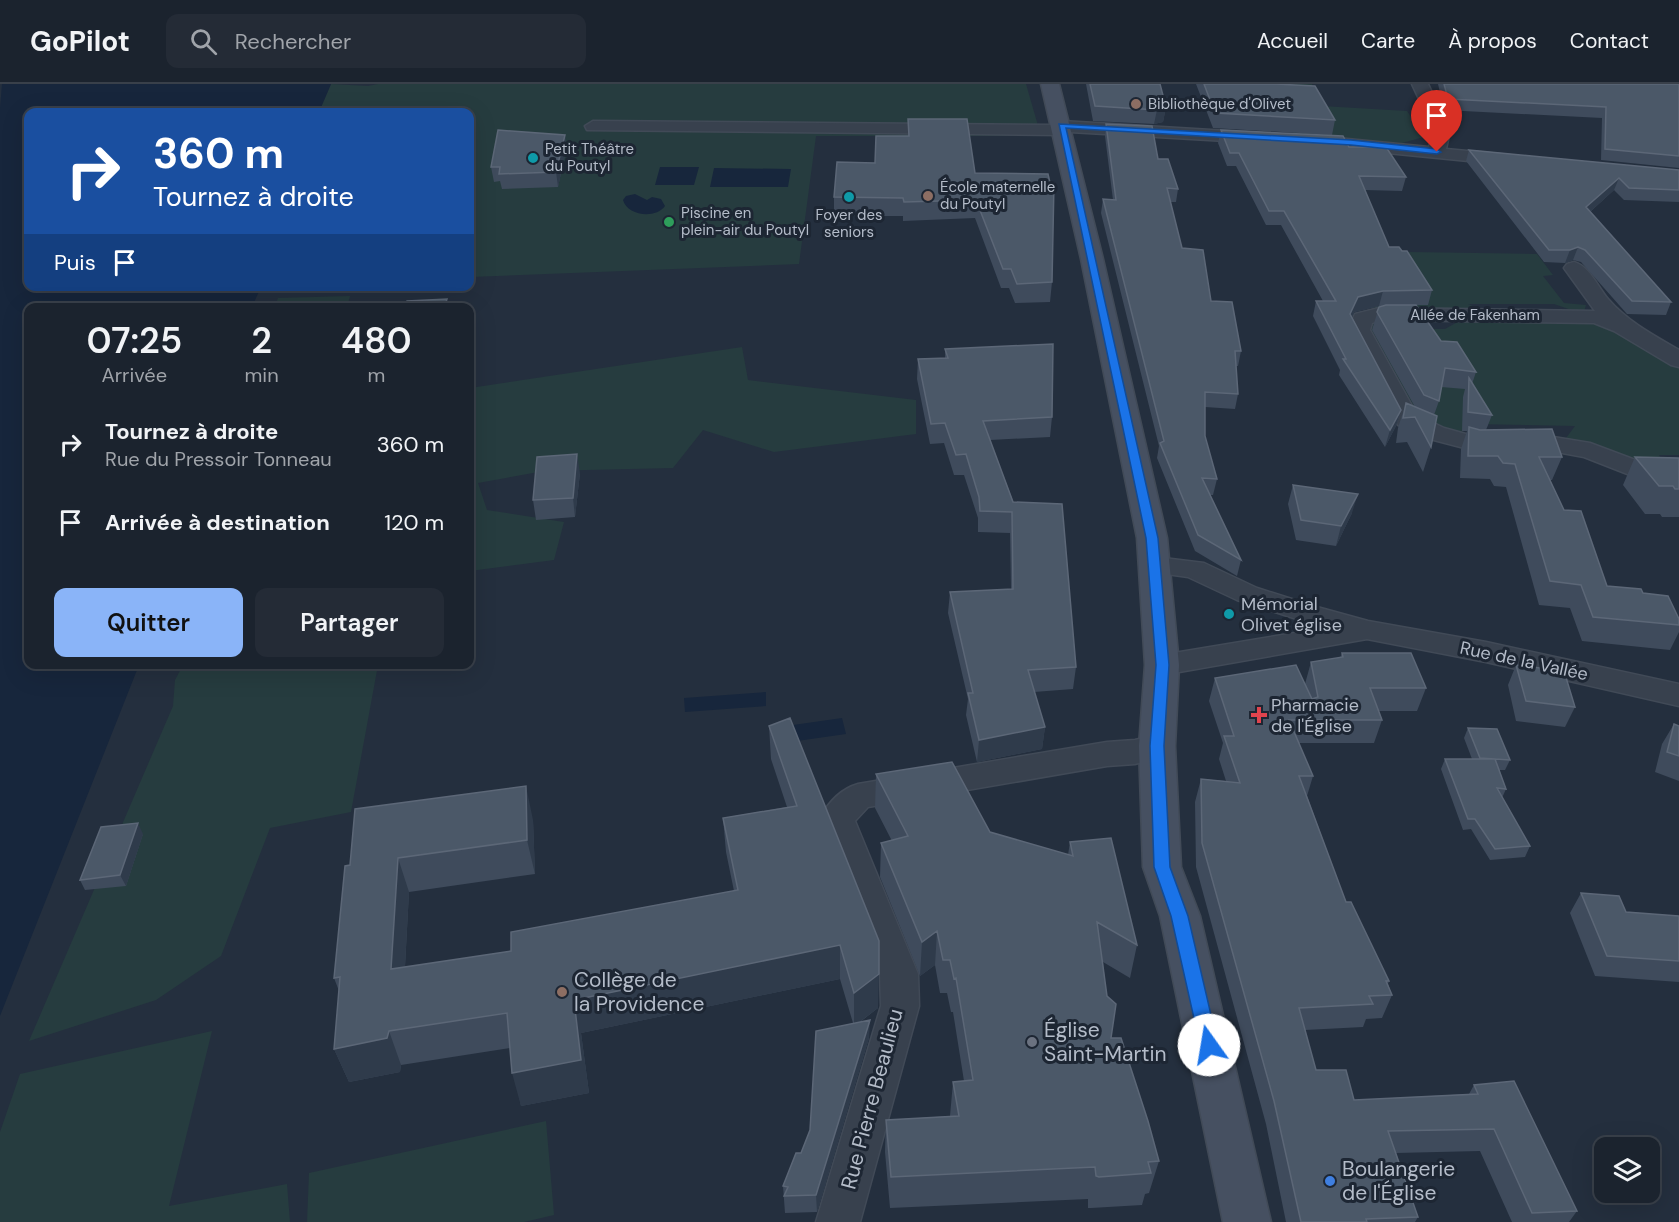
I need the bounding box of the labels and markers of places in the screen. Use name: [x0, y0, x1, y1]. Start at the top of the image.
pin: [1411, 90, 1462, 152]
place label: Bibliothèque d'Olivet: [1148, 94, 1291, 114]
marker: Bibliothèque d'Olivet: [1129, 97, 1143, 111]
place label: Petit Théâtre du Poutyl: [545, 139, 634, 176]
marker: Petit Théâtre du Poutyl: [526, 151, 540, 165]
place label: École maternelle du Poutyl: [940, 177, 1055, 214]
marker: École maternelle du Poutyl: [921, 189, 935, 203]
marker: Foyer des seniors: [842, 190, 856, 204]
place label: Piscine en plein-air du Poutyl: [681, 203, 809, 240]
place label: Foyer des seniors: [815, 205, 883, 242]
marker: Piscine en plein-air du Poutyl: [662, 215, 676, 229]
place label: Mémorial Olivet église: [1241, 592, 1342, 637]
marker: Mémorial Olivet église: [1222, 607, 1236, 621]
place label: Pharmacie de l'Église: [1271, 693, 1359, 738]
marker: Pharmacie de l'Église: [1252, 708, 1266, 722]
place label: Collège de la Providence: [574, 966, 704, 1018]
marker: Collège de la Providence: [555, 985, 569, 999]
place label: Église Saint-Martin: [1044, 1016, 1166, 1068]
marker: Église Saint-Martin: [1025, 1035, 1039, 1049]
place label: Boulangerie de l'Église: [1342, 1155, 1455, 1207]
marker: Boulangerie de l'Église: [1323, 1174, 1337, 1188]

